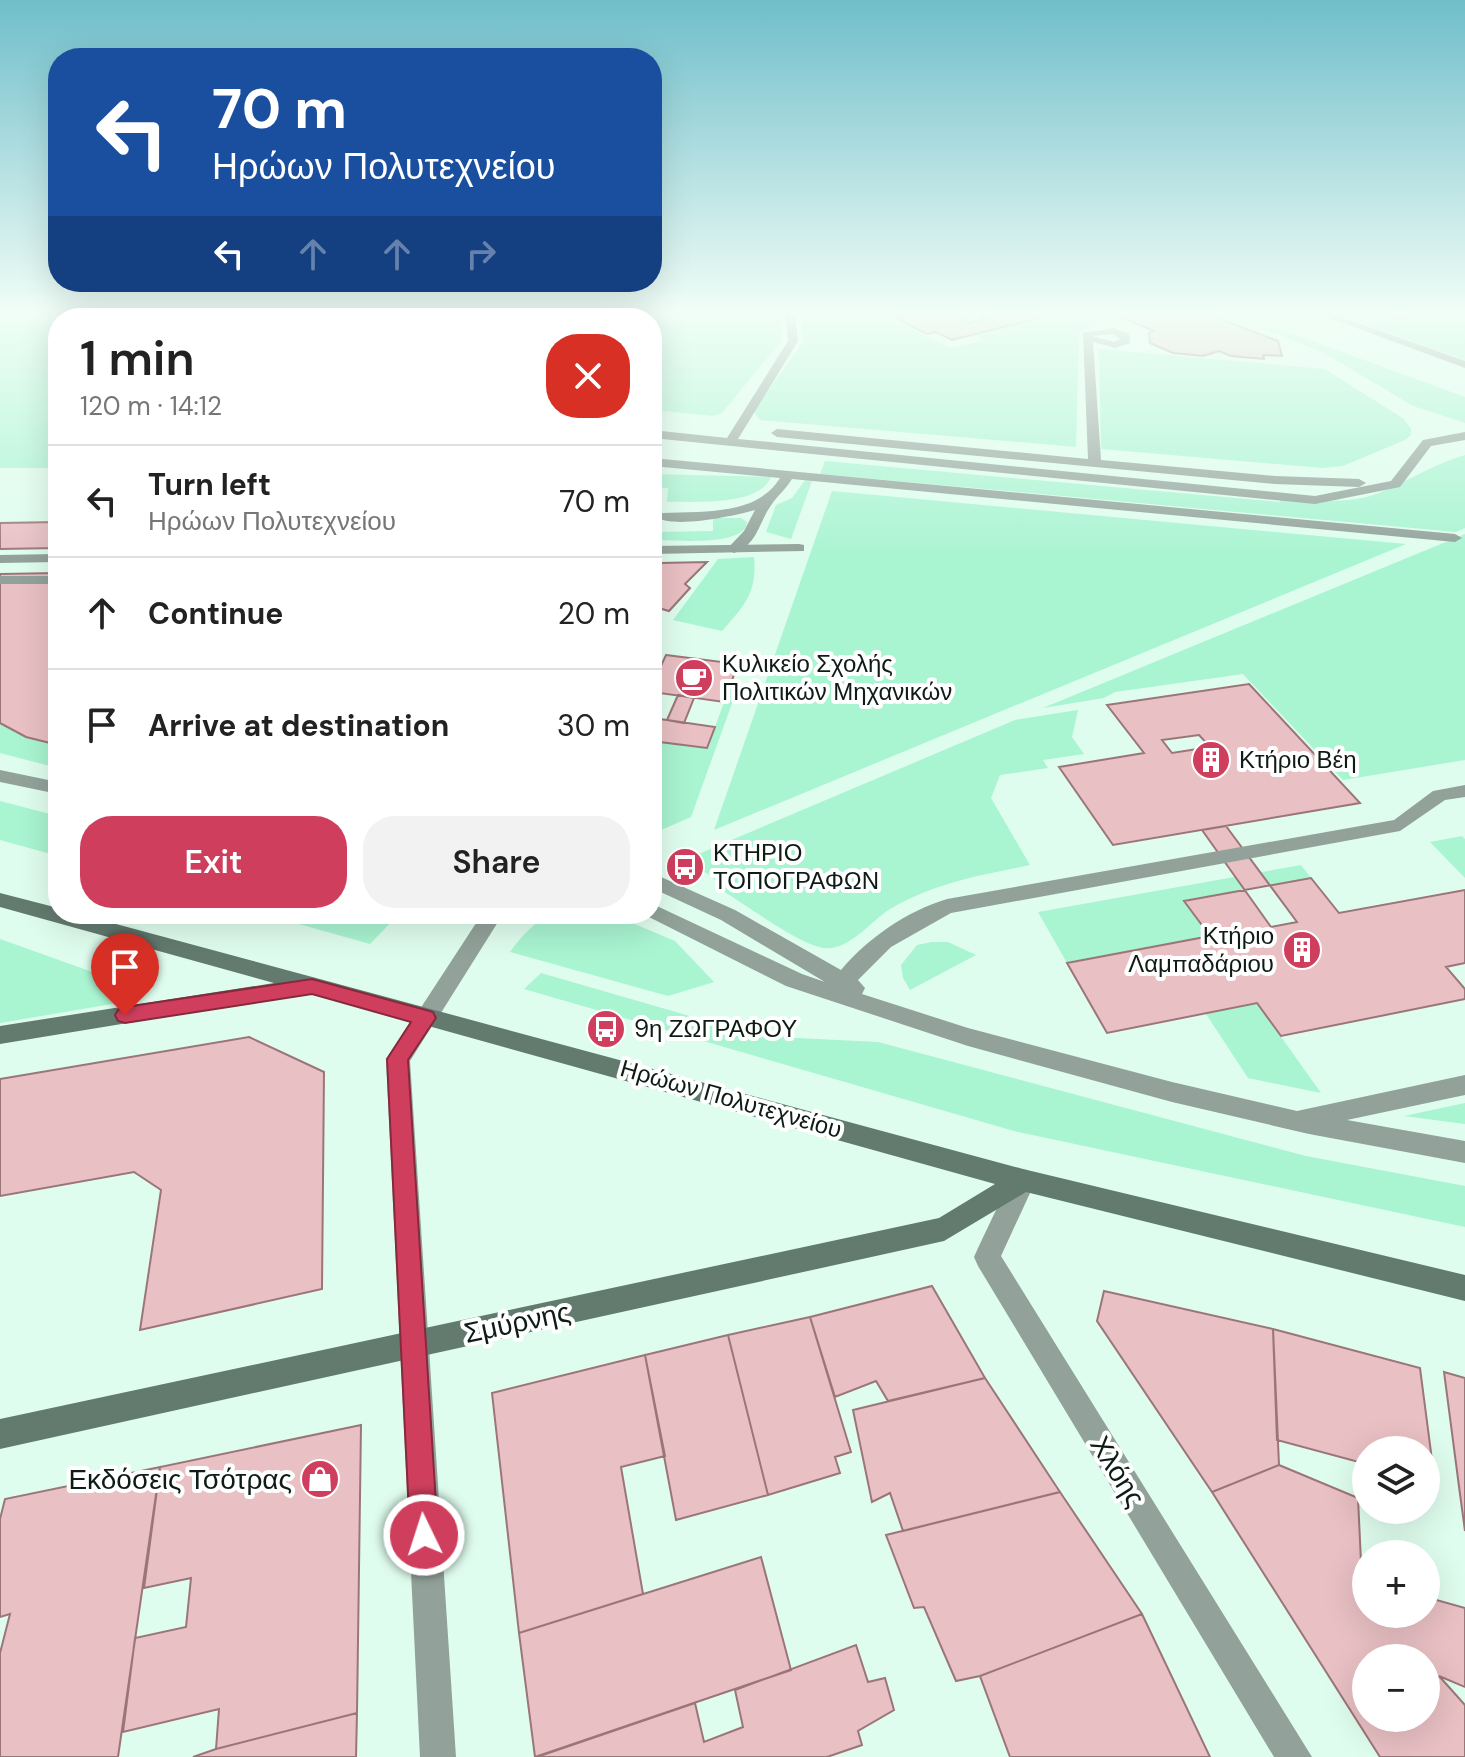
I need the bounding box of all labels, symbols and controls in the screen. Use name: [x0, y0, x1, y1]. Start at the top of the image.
text: 70 m: [212, 72, 347, 145]
icon: left: [80, 80, 184, 184]
text: Ηρώων Πολυτεχνείου: [212, 143, 555, 190]
icon: left: [207, 232, 251, 276]
icon: ahead: [291, 232, 335, 276]
icon: ahead: [375, 232, 419, 276]
icon: right: [459, 232, 503, 276]
text: 1 min: [80, 327, 195, 390]
button: close: [546, 334, 630, 418]
text: 120 m · 14:12: [80, 389, 222, 423]
text: Turn left: [148, 465, 271, 504]
icon: left: [80, 479, 124, 523]
text: 70 m: [559, 482, 630, 521]
text: Ηρώων Πολυτεχνείου: [148, 504, 396, 538]
icon: ahead: [80, 591, 124, 635]
text: Continue: [148, 594, 283, 633]
text: 20 m: [558, 594, 630, 633]
place label: Κυλικείο Σχολής Πολιτικών Μηχανικών: [722, 648, 952, 707]
cafe icon: Κυλικείο Σχολής Πολιτικών Μηχανικών: [673, 657, 715, 699]
icon: arrive: [80, 703, 124, 747]
text: Arrive at destination: [148, 706, 449, 745]
text: 30 m: [557, 706, 630, 745]
building icon: Κτήριο Βέη: [1190, 739, 1232, 781]
place label: Κτήριο Βέη: [1239, 744, 1357, 775]
button: Exit: [80, 816, 347, 908]
button: Share: [363, 816, 630, 908]
place label: ΚΤΗΡΙΟ ΤΟΠΟΓΡΑΦΩΝ: [713, 837, 879, 896]
bus stop icon: ΚΤΗΡΙΟ ΤΟΠΟΓΡΑΦΩΝ: [664, 846, 706, 888]
place label: Κτήριο Λαμπαδάριου: [1128, 920, 1274, 979]
building icon: Κτήριο Λαμπαδάριου: [1281, 929, 1323, 971]
pin: [91, 933, 159, 1015]
icon: arrive: [103, 945, 147, 989]
bus stop icon: 9η ΖΩΓΡΑΦΟΥ: [585, 1008, 627, 1050]
place label: 9η ΖΩΓΡΑΦΟΥ: [634, 1013, 797, 1044]
street label: Ηρώων Πολυτεχνείου: [617, 1052, 845, 1145]
street label: Σμύρνης: [461, 1293, 574, 1352]
street label: Χλόης: [1082, 1429, 1154, 1514]
map controls: [1352, 1436, 1440, 1732]
button: layers: [1352, 1436, 1440, 1524]
shop icon: Εκδόσεις Τσότρας: [299, 1458, 341, 1500]
place label: Εκδόσεις Τσότρας: [68, 1461, 292, 1498]
position arrow: [382, 1493, 466, 1577]
button: +: [1352, 1540, 1440, 1628]
button: −: [1352, 1644, 1440, 1732]

